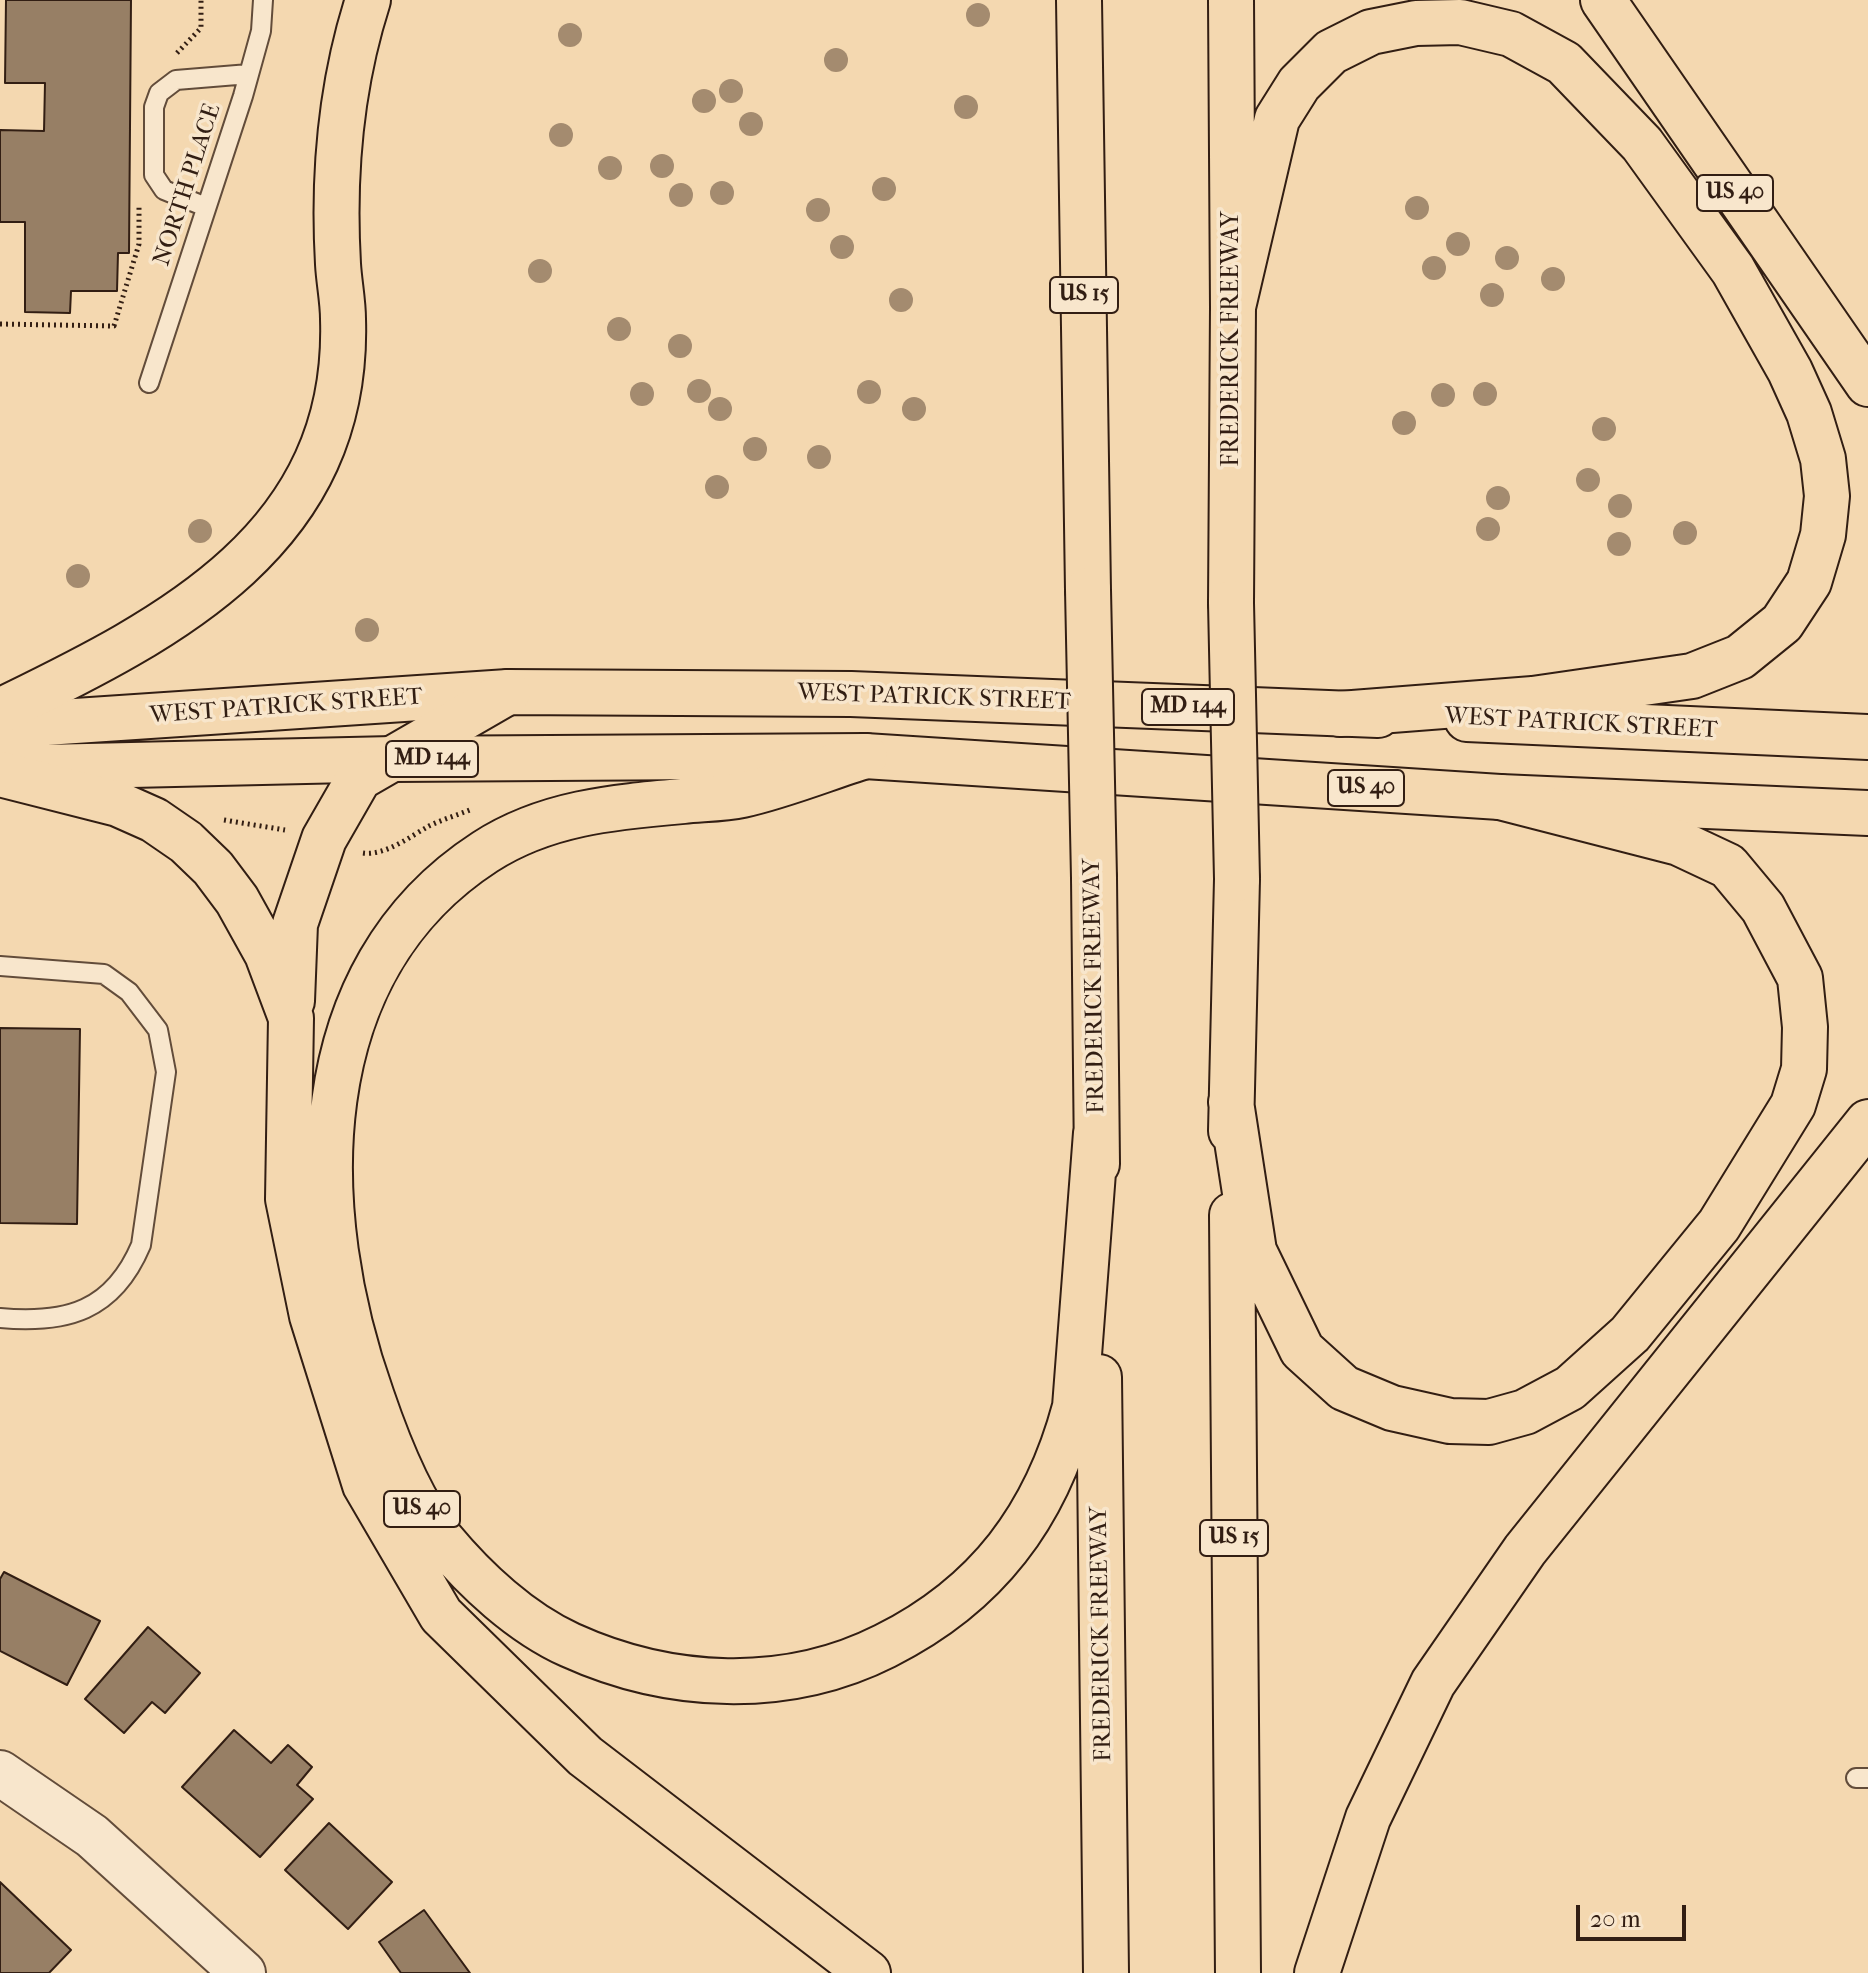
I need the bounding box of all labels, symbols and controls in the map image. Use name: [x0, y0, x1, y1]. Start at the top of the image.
street label: NORTH PLACE: [148, 100, 228, 270]
road number: US 40: [1697, 175, 1773, 211]
street label: FREDERICK FREEWAY: [1218, 211, 1246, 467]
road number: US 15: [1050, 277, 1118, 313]
street label: WEST PATRICK STREET: [797, 679, 1071, 717]
street label: WEST PATRICK STREET: [149, 683, 423, 731]
road number: MD 144: [1142, 689, 1234, 725]
street label: WEST PATRICK STREET: [1444, 702, 1718, 746]
road number: MD 144: [386, 741, 478, 777]
road number: US 40: [1328, 770, 1404, 806]
street label: FREDERICK FREEWAY: [1078, 858, 1112, 1114]
road number: US 40: [384, 1491, 460, 1527]
street label: FREDERICK FREEWAY: [1085, 1506, 1119, 1762]
road number: US 15: [1200, 1520, 1268, 1556]
scale bar: [1580, 1889, 1690, 1939]
text: 20 m: [1590, 1905, 1641, 1933]

